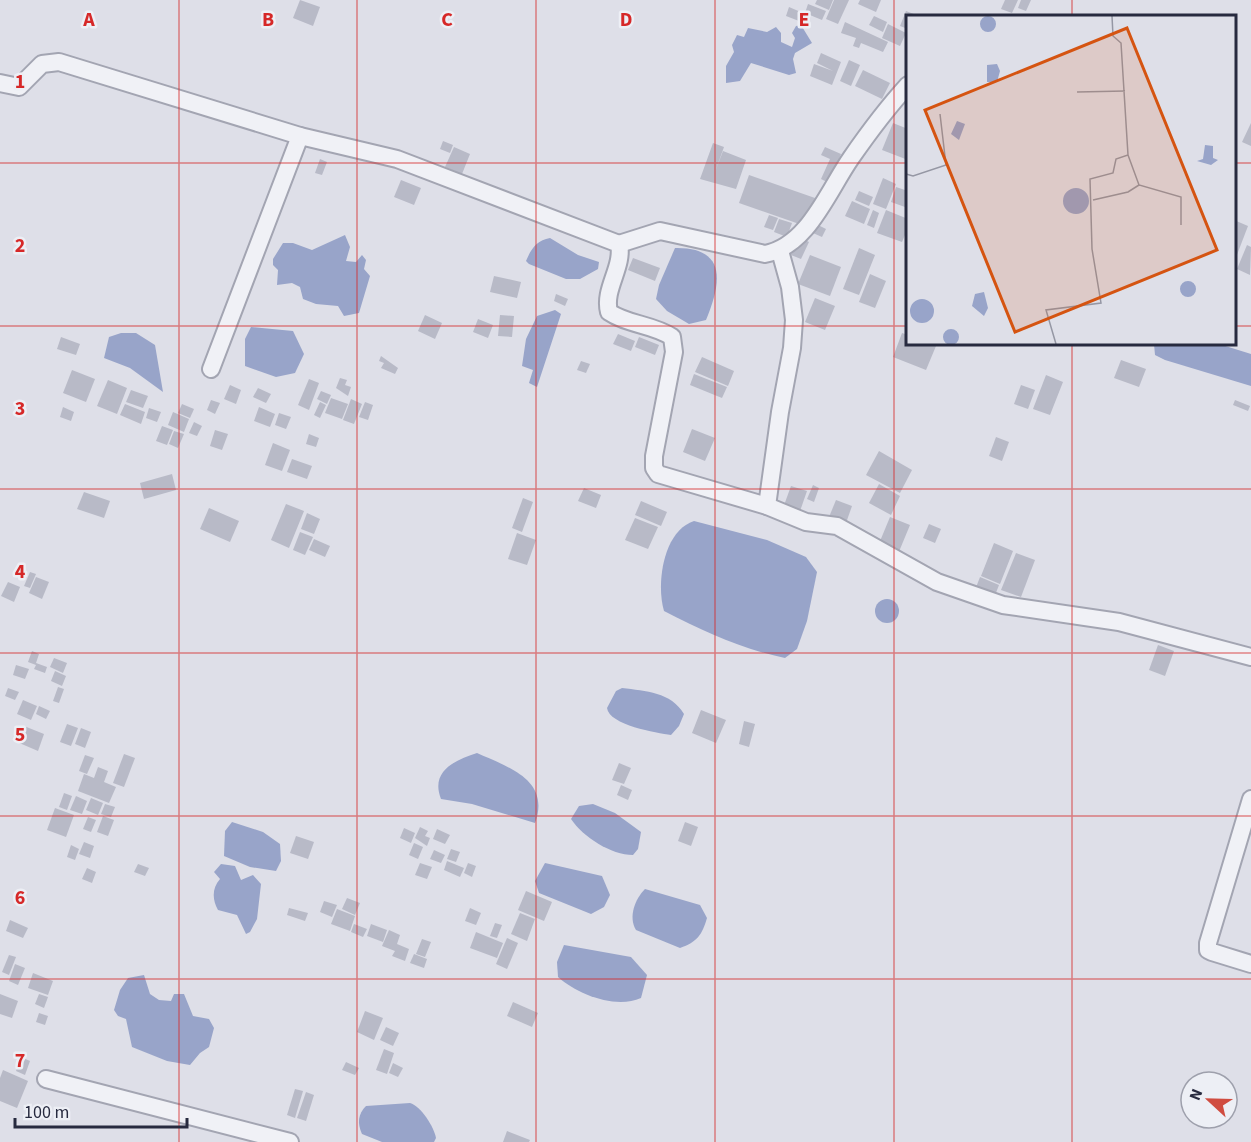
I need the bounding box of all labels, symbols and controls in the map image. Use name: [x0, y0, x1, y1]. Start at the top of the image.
text: A: [82, 6, 95, 34]
text: B: [262, 6, 274, 34]
text: C: [441, 6, 453, 34]
text: D: [620, 6, 632, 34]
text: E: [799, 6, 809, 34]
inset map: [906, 15, 1236, 345]
text: 1: [15, 68, 25, 96]
text: 2: [15, 232, 25, 260]
text: 3: [15, 395, 25, 423]
text: 4: [15, 558, 26, 586]
text: 5: [15, 721, 25, 749]
text: 6: [15, 884, 25, 912]
text: 7: [15, 1047, 25, 1075]
north arrow: [1179, 1070, 1239, 1130]
text: N: [1184, 1086, 1208, 1104]
scale bar: [15, 1091, 188, 1129]
text: 100 m: [24, 1100, 69, 1125]

